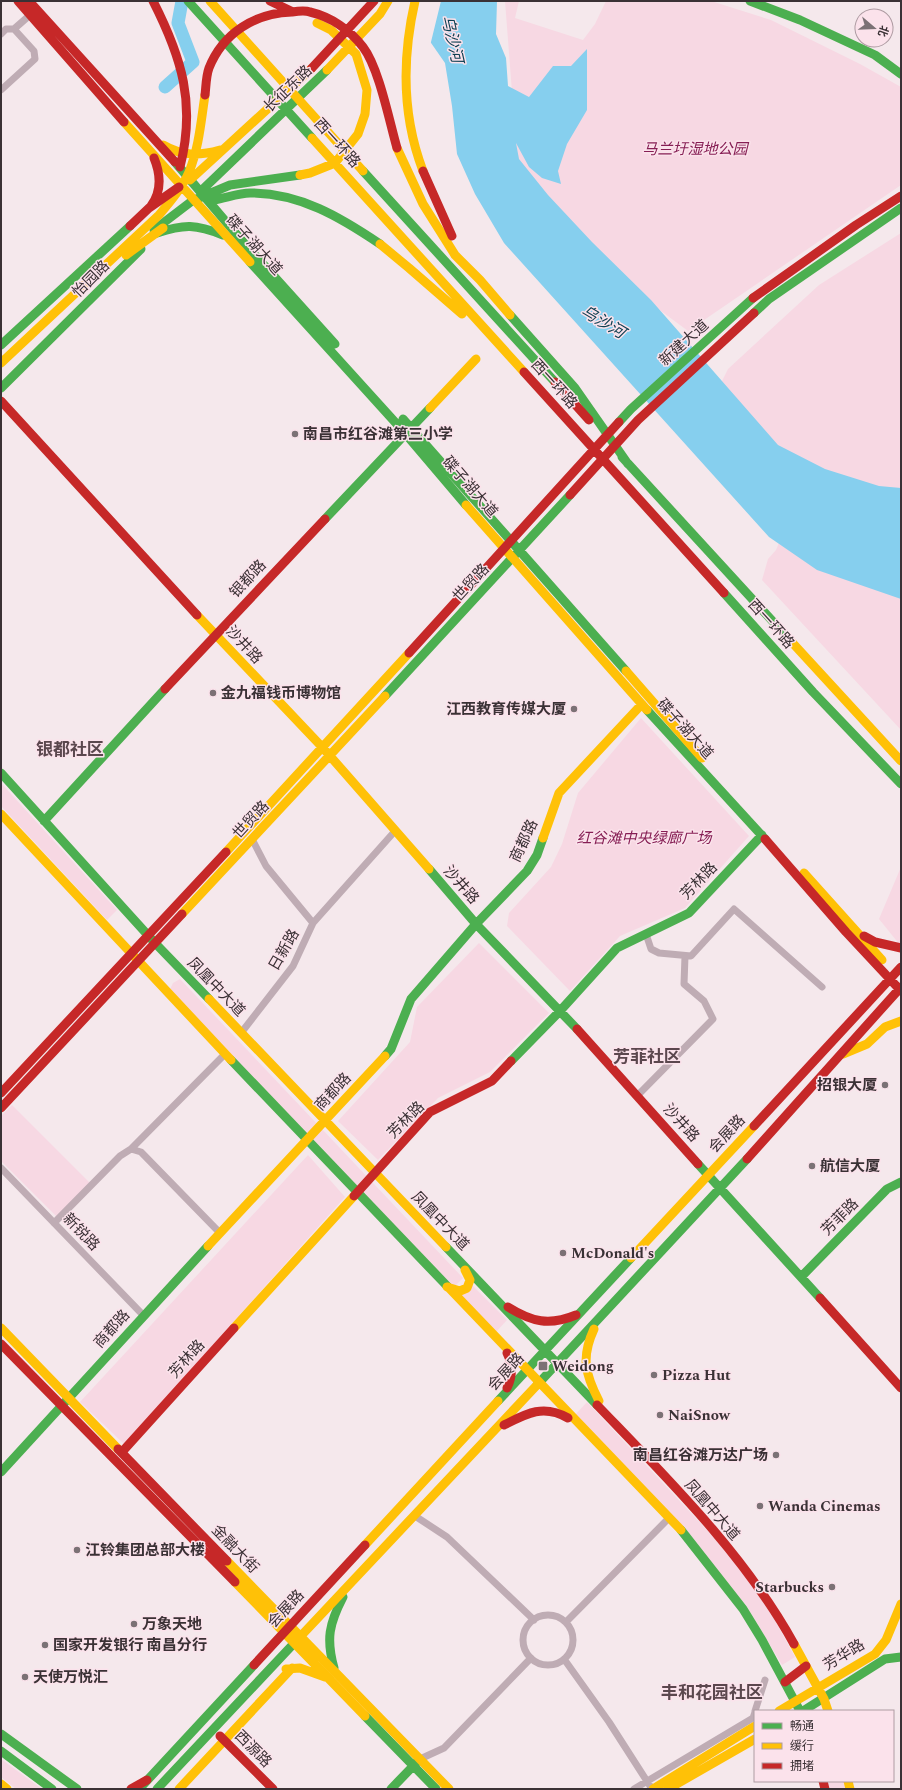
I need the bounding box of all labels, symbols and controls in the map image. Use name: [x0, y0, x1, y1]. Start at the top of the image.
north arrow: [854, 8, 894, 48]
water label: 乌沙河: [435, 13, 470, 68]
text: 北: [873, 23, 893, 39]
street label: 长征东路: [258, 60, 318, 118]
street label: 西一环路: [308, 113, 366, 173]
park label: 马兰圩湿地公园: [642, 138, 749, 161]
street label: 碟子湖大道: [220, 209, 288, 281]
street label: 怡园路: [67, 255, 115, 303]
water label: 乌沙河: [576, 299, 632, 346]
street label: 新建大道: [654, 314, 714, 372]
street label: 西一环路: [525, 354, 583, 414]
place label: 南昌市红谷滩第三小学: [303, 423, 453, 446]
marker: 南昌市红谷滩第三小学: [290, 429, 300, 439]
street label: 碟子湖大道: [437, 451, 503, 523]
street label: 银都路: [224, 555, 272, 603]
street label: 世贸路: [447, 559, 495, 607]
street label: 西一环路: [742, 594, 800, 654]
street label: 沙井路: [220, 621, 268, 669]
place label: 金九福钱币博物馆: [221, 682, 341, 705]
marker: 金九福钱币博物馆: [208, 688, 218, 698]
street label: 碟子湖大道: [651, 693, 719, 765]
place label: 江西教育传媒大厦: [446, 698, 566, 721]
marker: 江西教育传媒大厦: [569, 704, 579, 714]
district label: 银都社区: [36, 737, 104, 763]
street label: 世贸路: [227, 796, 275, 844]
street label: 商都路: [504, 816, 544, 866]
park label: 红谷滩中央绿廊广场: [576, 827, 713, 850]
street label: 芳林路: [675, 857, 723, 905]
street label: 沙井路: [438, 860, 484, 910]
street label: 日新路: [263, 925, 305, 975]
street label: 凤凰中大道: [182, 952, 250, 1022]
district label: 芳菲社区: [613, 1044, 681, 1070]
street label: 商都路: [309, 1068, 357, 1116]
place label: 招银大厦: [817, 1074, 877, 1097]
marker: 招银大厦: [880, 1080, 890, 1090]
street label: 芳林路: [382, 1096, 430, 1144]
street label: 沙井路: [657, 1099, 705, 1147]
street label: 会展路: [703, 1110, 751, 1158]
place label: 航信大厦: [820, 1155, 880, 1178]
marker: 航信大厦: [807, 1161, 817, 1171]
street label: 凤凰中大道: [406, 1186, 474, 1256]
street label: 芳菲路: [816, 1193, 864, 1241]
street label: 新锐路: [57, 1208, 105, 1256]
place label: McDonald's: [571, 1242, 654, 1265]
marker: McDonald's: [558, 1248, 568, 1258]
street label: 商都路: [88, 1305, 136, 1353]
street label: 芳林路: [163, 1335, 211, 1383]
street label: 会展路: [482, 1348, 530, 1396]
place label: Weidong: [552, 1355, 614, 1378]
marker: Weidong: [537, 1360, 549, 1372]
place label: Pizza Hut: [662, 1364, 731, 1387]
marker: Pizza Hut: [649, 1370, 659, 1380]
place label: NaiSnow: [668, 1404, 731, 1427]
marker: NaiSnow: [655, 1410, 665, 1420]
place label: 南昌红谷滩万达广场: [633, 1444, 768, 1467]
marker: 南昌红谷滩万达广场: [771, 1450, 781, 1460]
street label: 凤凰中大道: [679, 1474, 745, 1546]
place label: Wanda Cinemas: [768, 1495, 881, 1518]
marker: Wanda Cinemas: [755, 1501, 765, 1511]
street label: 金融大街: [206, 1519, 264, 1579]
place label: 江铃集团总部大楼: [85, 1539, 205, 1562]
marker: 江铃集团总部大楼: [72, 1545, 82, 1555]
place label: Starbucks: [755, 1576, 824, 1599]
marker: Starbucks: [827, 1582, 837, 1592]
street label: 会展路: [262, 1585, 310, 1633]
place label: 万象天地: [142, 1613, 202, 1636]
marker: 万象天地: [129, 1619, 139, 1629]
place label: 国家开发银行 南昌分行: [53, 1634, 207, 1657]
street label: 芳华路: [819, 1634, 869, 1676]
marker: 国家开发银行 南昌分行: [40, 1640, 50, 1650]
place label: 天使万悦汇: [33, 1666, 108, 1689]
marker: 天使万悦汇: [20, 1672, 30, 1682]
district label: 丰和花园社区: [661, 1680, 763, 1706]
legend: [754, 1710, 894, 1782]
text: 畅通: [790, 1717, 814, 1736]
street label: 西源路: [229, 1725, 277, 1773]
text: 缓行: [790, 1737, 814, 1756]
text: 拥堵: [790, 1757, 814, 1776]

